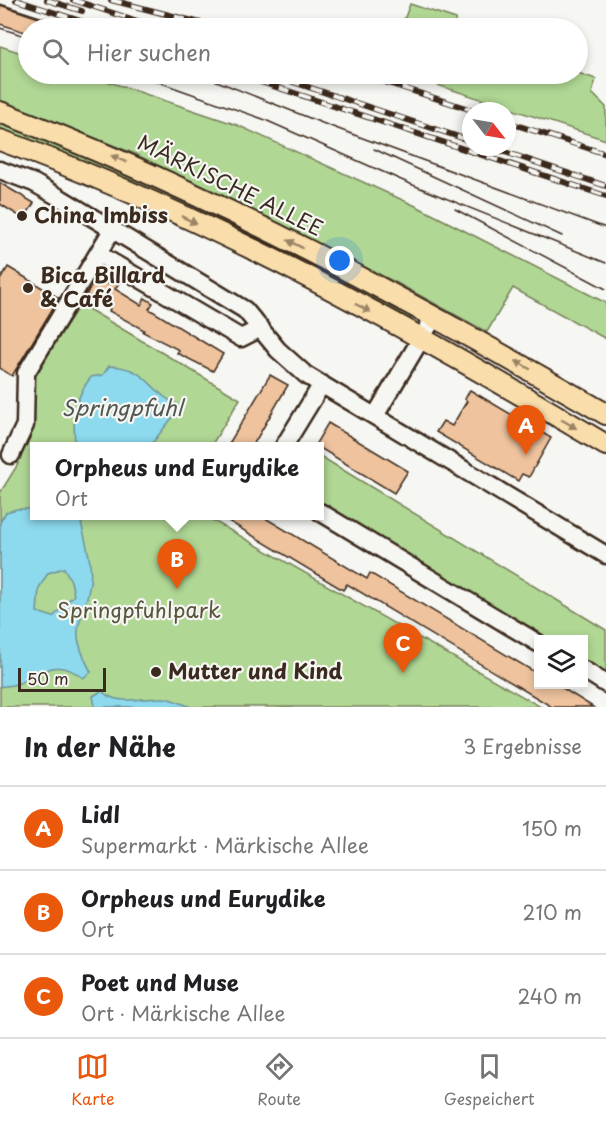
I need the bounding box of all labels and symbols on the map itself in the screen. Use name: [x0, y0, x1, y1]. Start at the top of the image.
north arrow: [462, 102, 516, 156]
street label: MÄRKISCHE ALLEE: [133, 125, 329, 243]
one-way arrow: [111, 155, 128, 164]
place label: China Imbiss: [34, 198, 168, 230]
marker: China Imbiss: [15, 209, 29, 223]
one-way arrow: [181, 215, 198, 224]
one-way arrow: [286, 239, 304, 249]
your location: [325, 246, 354, 275]
place label: Bica Billard & Café: [40, 258, 165, 314]
marker: Bica Billard & Café: [21, 281, 35, 295]
one-way arrow: [355, 303, 372, 313]
one-way arrow: [514, 360, 531, 370]
water label: Springpfuhl: [61, 390, 186, 423]
pin: A: [506, 406, 546, 455]
one-way arrow: [561, 418, 577, 429]
pin: B: [158, 540, 196, 589]
park label: Springpfuhlpark: [57, 593, 221, 625]
pin: C: [384, 624, 422, 673]
place label: Mutter und Kind: [168, 654, 342, 686]
scale bar: [18, 665, 106, 692]
marker: Mutter und Kind: [149, 665, 163, 679]

